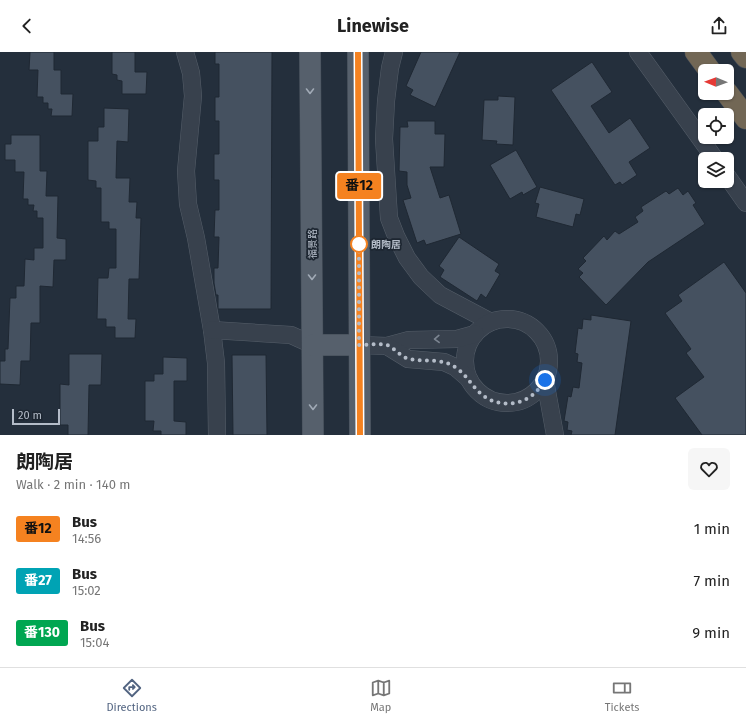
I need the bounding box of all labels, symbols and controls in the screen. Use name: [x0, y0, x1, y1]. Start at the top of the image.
icon: back: [16, 15, 38, 37]
text: Linewise: [337, 15, 409, 37]
icon: share: [708, 15, 730, 37]
north arrow: [698, 64, 734, 100]
map controls: [698, 64, 734, 188]
one-way arrow: [306, 88, 314, 94]
button: locate: [698, 108, 734, 144]
button: layers: [698, 152, 734, 188]
line badge: 番12: [336, 173, 382, 199]
text: 番12: [345, 177, 373, 194]
street label: 福景路: [307, 229, 319, 259]
marker: 朗陶居: [350, 235, 368, 253]
place label: 朗陶居: [371, 239, 401, 251]
one-way arrow: [308, 274, 316, 280]
one-way arrow: [434, 335, 440, 343]
your location: [535, 370, 555, 390]
one-way arrow: [309, 404, 317, 410]
scale bar: [12, 407, 60, 426]
text: 20 m: [18, 409, 42, 422]
button: heart: [688, 448, 730, 490]
text: 朗陶居: [16, 450, 73, 473]
text: Walk · 2 min · 140 m: [16, 477, 130, 492]
text: Bus: [72, 513, 97, 531]
text: 番12: [24, 520, 52, 537]
text: 1 min: [694, 520, 730, 538]
text: 14:56: [72, 531, 101, 546]
text: Bus: [72, 565, 97, 583]
text: 番27: [24, 572, 52, 589]
text: 7 min: [693, 572, 730, 590]
text: 15:02: [72, 583, 101, 598]
text: Bus: [80, 617, 105, 635]
text: 番130: [24, 624, 60, 641]
text: 9 min: [692, 624, 730, 642]
text: 15:04: [80, 635, 109, 650]
tab: Directions: [106, 677, 157, 714]
tab: Map: [370, 677, 392, 714]
tab: Tickets: [605, 677, 640, 714]

